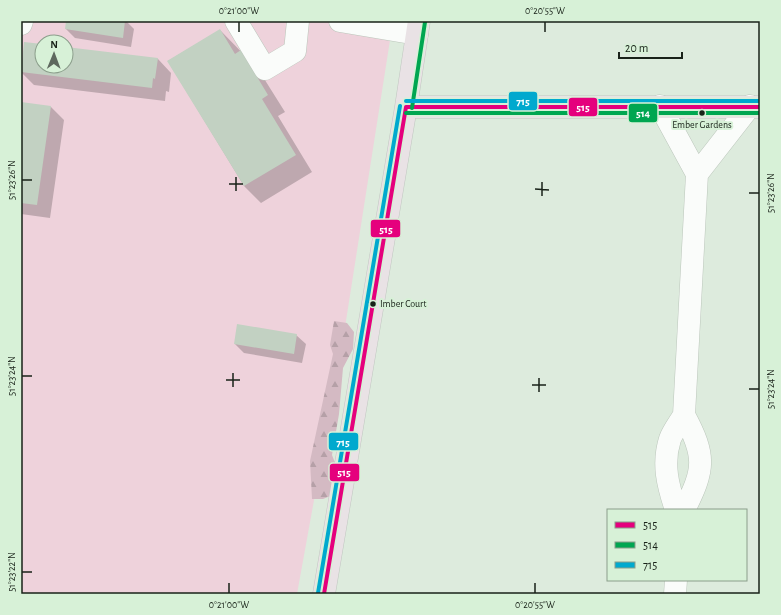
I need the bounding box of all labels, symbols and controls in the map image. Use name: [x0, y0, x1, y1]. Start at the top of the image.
text: 0°21'00"W: [219, 6, 259, 16]
text: 0°20'55"W: [525, 6, 565, 16]
north arrow: [34, 34, 74, 74]
scale bar: [619, 34, 682, 60]
text: N: [50, 39, 58, 50]
text: 20 m: [625, 42, 648, 54]
line badge: 715: [508, 91, 538, 111]
text: 715: [516, 96, 530, 107]
line badge: 515: [568, 97, 598, 117]
text: 515: [576, 102, 590, 113]
line badge: 514: [628, 103, 658, 123]
text: 514: [636, 108, 651, 119]
marker: Ember Gardens: [697, 108, 707, 118]
place label: Ember Gardens: [672, 120, 732, 130]
text: 51°23'26"N: [7, 160, 17, 200]
text: 51°23'26"N: [766, 173, 776, 213]
line badge: 515: [370, 219, 401, 238]
text: 515: [379, 224, 393, 235]
marker: Imber Court: [368, 299, 378, 309]
place label: Imber Court: [380, 299, 427, 309]
text: 51°23'24"N: [7, 356, 17, 396]
text: 51°23'24"N: [766, 369, 776, 409]
line badge: 715: [328, 432, 359, 451]
text: 715: [336, 437, 350, 448]
line badge: 515: [329, 463, 360, 482]
text: 515: [337, 467, 351, 478]
legend: [607, 509, 747, 581]
text: 515: [643, 519, 657, 531]
text: 514: [643, 539, 658, 551]
text: 51°23'22"N: [7, 552, 17, 592]
text: 715: [643, 559, 657, 571]
text: 0°21'00"W: [209, 600, 249, 610]
text: 0°20'55"W: [515, 600, 555, 610]

